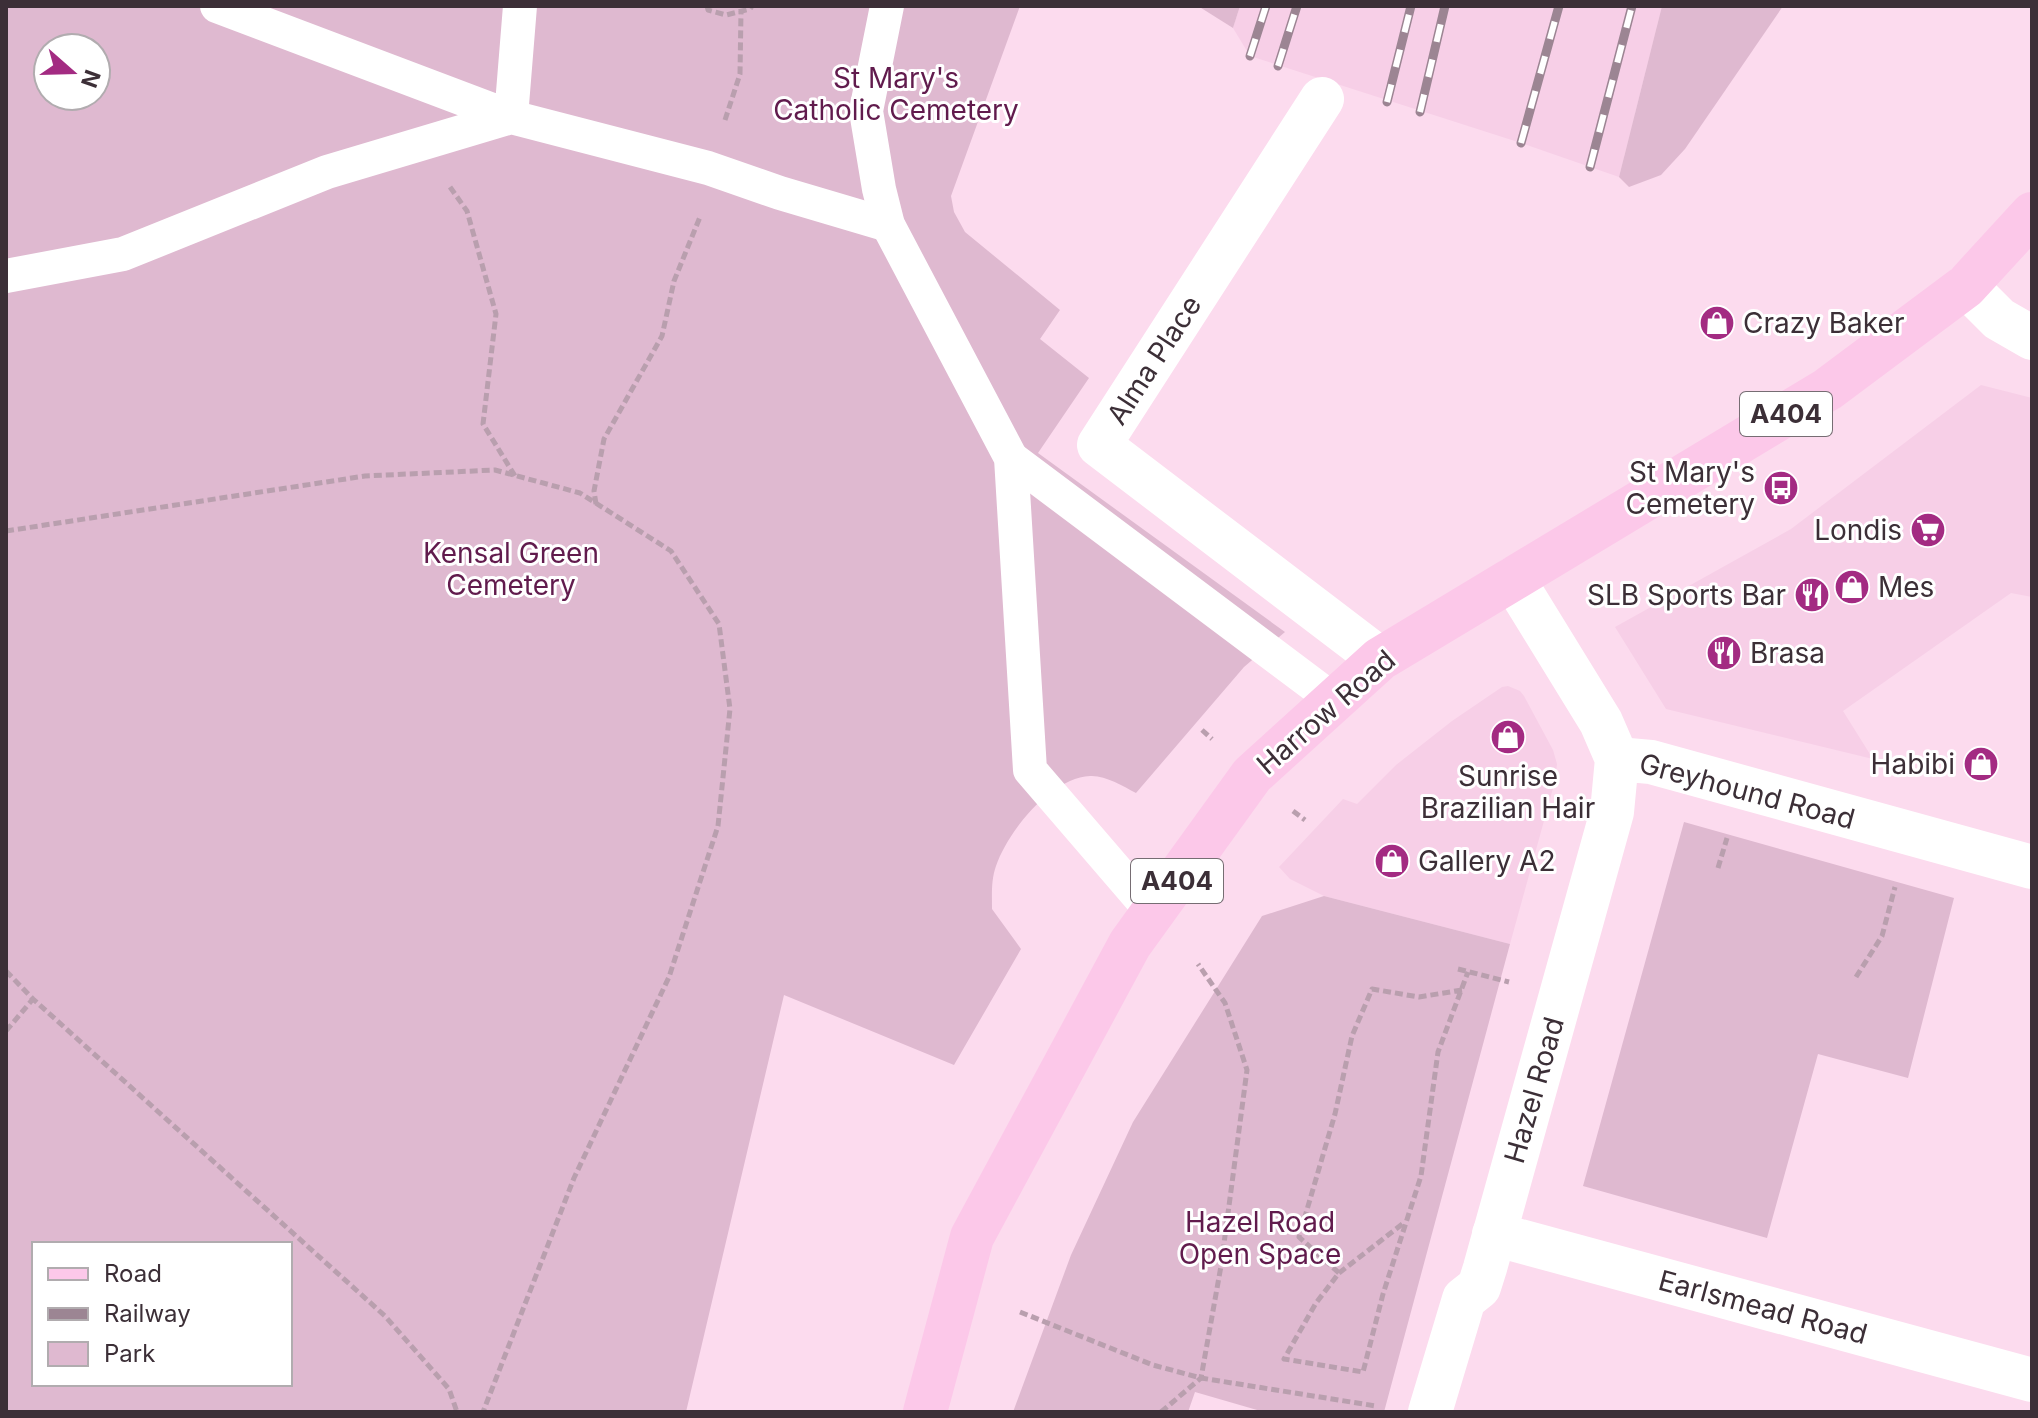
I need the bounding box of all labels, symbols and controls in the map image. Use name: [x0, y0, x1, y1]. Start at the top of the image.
north arrow: [32, 32, 112, 112]
park label: St Mary's Catholic Cemetery: [773, 61, 1019, 127]
text: N: [76, 67, 106, 91]
street label: Alma Place: [1100, 289, 1208, 431]
shop icon: Crazy Baker: [1698, 304, 1736, 342]
place label: Crazy Baker: [1743, 306, 1904, 340]
road number: A404: [1740, 392, 1832, 436]
place label: St Mary's Cemetery: [1625, 455, 1755, 521]
bus stop icon: St Mary's Cemetery: [1762, 469, 1800, 507]
supermarket icon: Londis: [1909, 511, 1947, 549]
place label: Londis: [1814, 513, 1902, 547]
park label: Kensal Green Cemetery: [423, 536, 599, 602]
shop icon: Mes: [1833, 568, 1871, 606]
place label: Mes: [1878, 570, 1934, 604]
restaurant icon: SLB Sports Bar: [1793, 576, 1831, 614]
place label: SLB Sports Bar: [1587, 578, 1786, 612]
restaurant icon: Brasa: [1705, 634, 1743, 672]
place label: Brasa: [1750, 636, 1825, 670]
street label: Harrow Road: [1250, 643, 1402, 781]
shop icon: Sunrise Brazilian Hair: [1489, 718, 1527, 756]
shop icon: Habibi: [1962, 745, 2000, 783]
street label: Greyhound Road: [1636, 746, 1858, 836]
place label: Habibi: [1871, 747, 1955, 781]
place label: Sunrise Brazilian Hair: [1421, 759, 1595, 825]
shop icon: Gallery A2: [1373, 842, 1411, 880]
place label: Gallery A2: [1418, 844, 1555, 878]
road number: A404: [1131, 859, 1223, 903]
street label: Hazel Road: [1497, 1013, 1571, 1167]
park label: Hazel Road Open Space: [1179, 1205, 1341, 1271]
legend: [32, 1242, 292, 1386]
text: Road: [104, 1259, 162, 1288]
street label: Earlsmead Road: [1655, 1263, 1871, 1351]
text: Railway: [104, 1299, 191, 1328]
text: Park: [104, 1339, 155, 1368]

